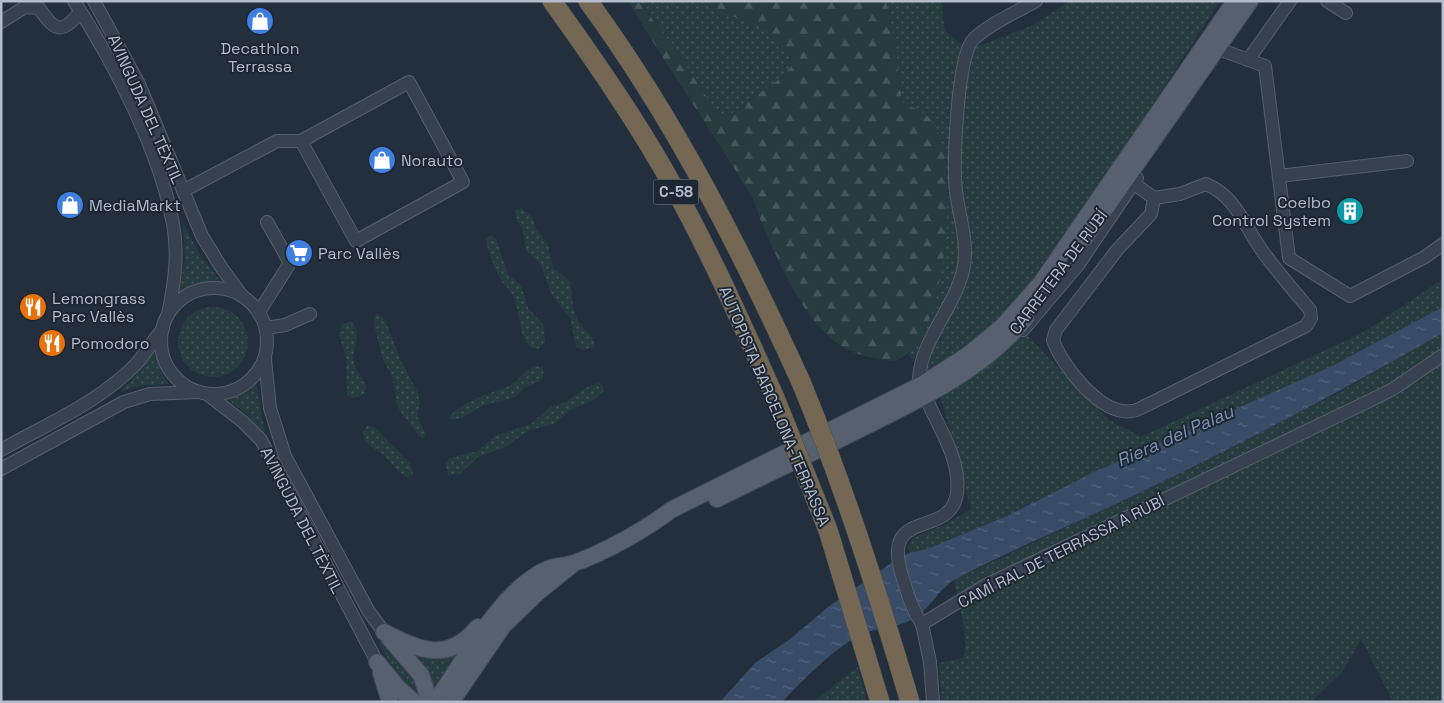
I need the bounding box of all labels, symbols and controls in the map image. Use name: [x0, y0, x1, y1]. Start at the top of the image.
shop icon: Decathlon Terrassa: [245, 6, 275, 36]
street label: AVINGUDA DEL TÈXTIL: [103, 31, 188, 188]
place label: Decathlon Terrassa: [220, 38, 300, 77]
shop icon: Norauto: [367, 145, 397, 175]
place label: Norauto: [401, 150, 463, 171]
road number: C-58: [654, 180, 698, 204]
shop icon: MediaMarkt: [55, 190, 85, 220]
place label: Coelbo Control System: [1212, 192, 1331, 231]
place label: MediaMarkt: [89, 195, 181, 216]
building icon: Coelbo Control System: [1335, 196, 1365, 226]
street label: CARRETERA DE RUBÍ: [1005, 206, 1112, 339]
supermarket icon: Parc Vallès: [284, 238, 314, 268]
place label: Parc Vallès: [318, 243, 400, 264]
street label: AUTOPISTA BARCELONA-TERRASSA: [714, 283, 835, 529]
place label: Lemongrass Parc Vallès: [52, 288, 146, 327]
restaurant icon: Lemongrass Parc Vallès: [18, 292, 48, 322]
restaurant icon: Pomodoro: [37, 328, 67, 358]
place label: Pomodoro: [71, 333, 150, 354]
water label: Riera del Palau: [1113, 399, 1238, 472]
street label: AVINGUDA DEL TÈXTIL: [256, 443, 348, 597]
street label: CAMÍ RAL DE TERRASSA A RUBÍ: [954, 490, 1168, 613]

